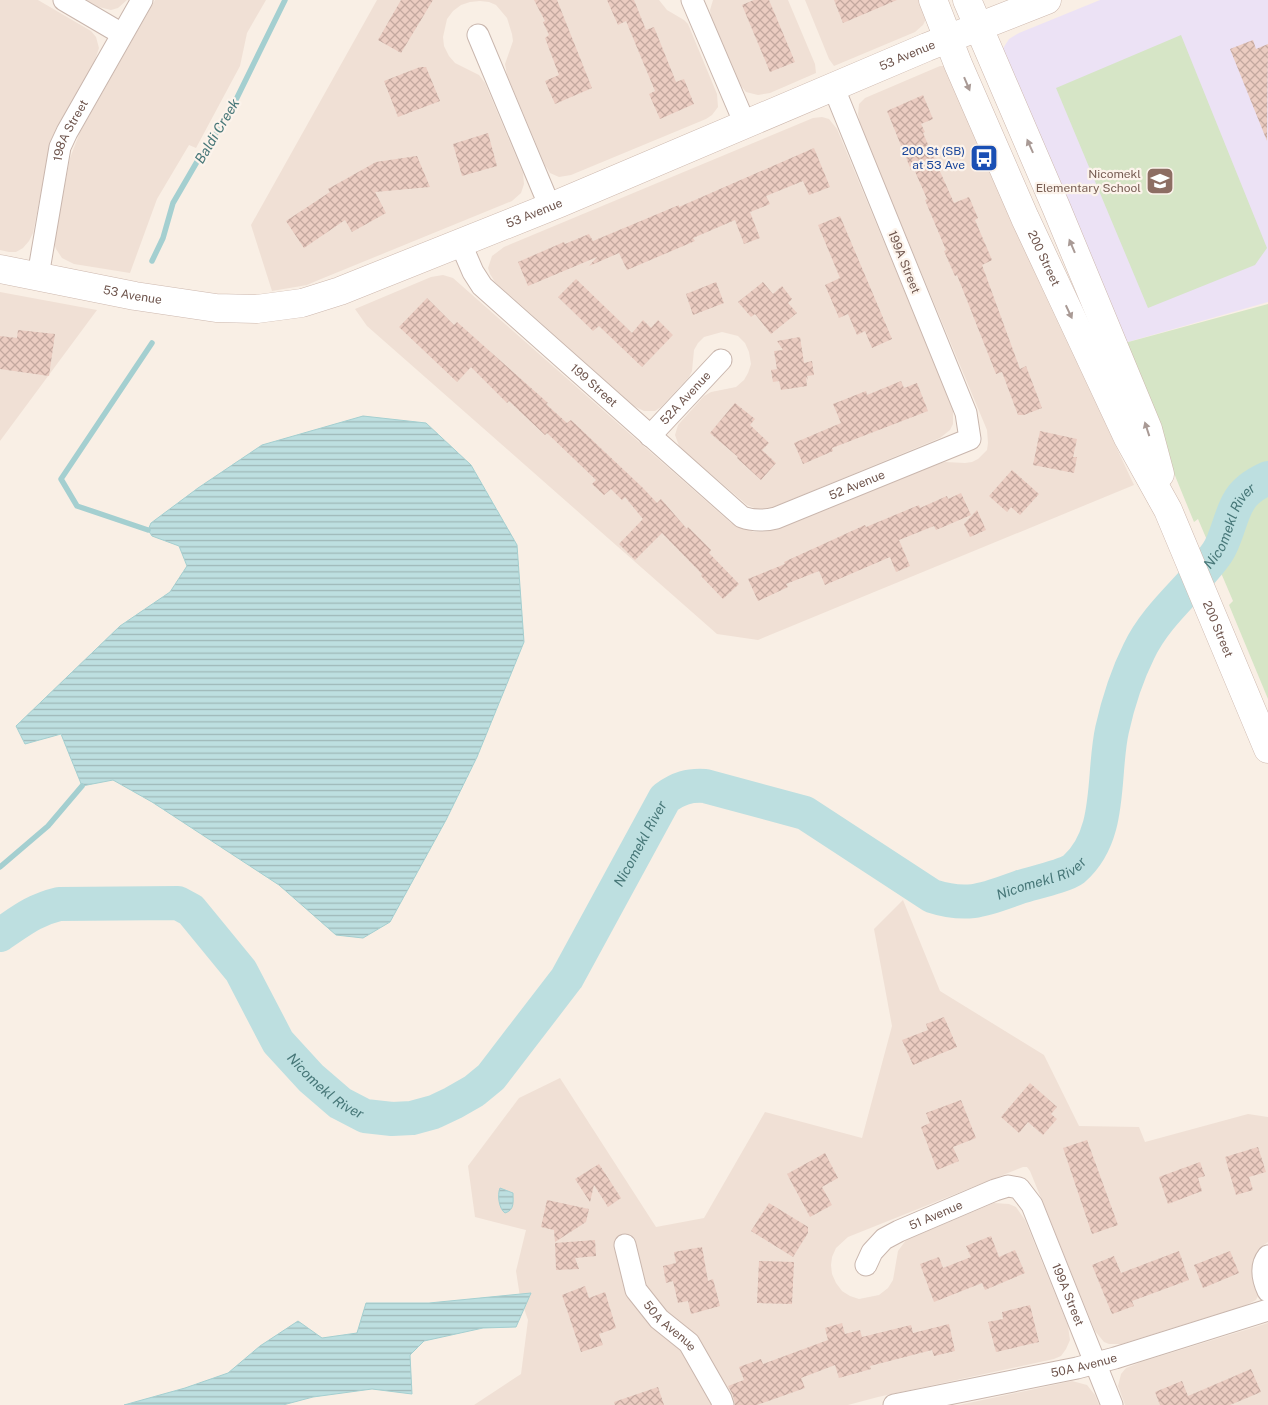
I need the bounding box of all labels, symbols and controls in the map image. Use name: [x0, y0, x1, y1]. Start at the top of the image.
street label: 53 Avenue: [877, 37, 937, 73]
one-way arrow: [963, 77, 971, 91]
water label: Baldi Creek: [191, 95, 243, 166]
street label: 198A Street: [51, 97, 91, 162]
one-way arrow: [1025, 139, 1033, 153]
bus stop icon: 200 St (SB) at 53 Ave: [969, 143, 999, 173]
place label: 200 St (SB) at 53 Ave: [902, 144, 965, 172]
school or university icon: Nicomekl Elementary School: [1145, 166, 1175, 196]
place label: Nicomekl Elementary School: [1036, 167, 1141, 195]
street label: 53 Avenue: [504, 196, 565, 231]
street label: 200 Street: [1025, 228, 1063, 289]
street label: 199A Street: [885, 229, 923, 296]
one-way arrow: [1068, 239, 1076, 253]
street label: 53 Avenue: [102, 283, 163, 307]
one-way arrow: [1065, 305, 1073, 319]
street label: 199 Street: [568, 361, 620, 410]
street label: 52A Avenue: [657, 368, 714, 427]
one-way arrow: [1143, 421, 1151, 436]
street label: 52 Avenue: [827, 467, 887, 503]
water label: Nicomekl River: [1200, 479, 1259, 572]
street label: 200 Street: [1200, 599, 1236, 660]
water label: Nicomekl River: [610, 798, 670, 889]
water label: Nicomekl River: [994, 854, 1090, 903]
water label: Nicomekl River: [284, 1050, 367, 1122]
street label: 51 Avenue: [907, 1198, 965, 1233]
street label: 199A Street: [1049, 1261, 1087, 1328]
street label: 50A Avenue: [640, 1298, 699, 1354]
street label: 50A Avenue: [1050, 1351, 1119, 1380]

